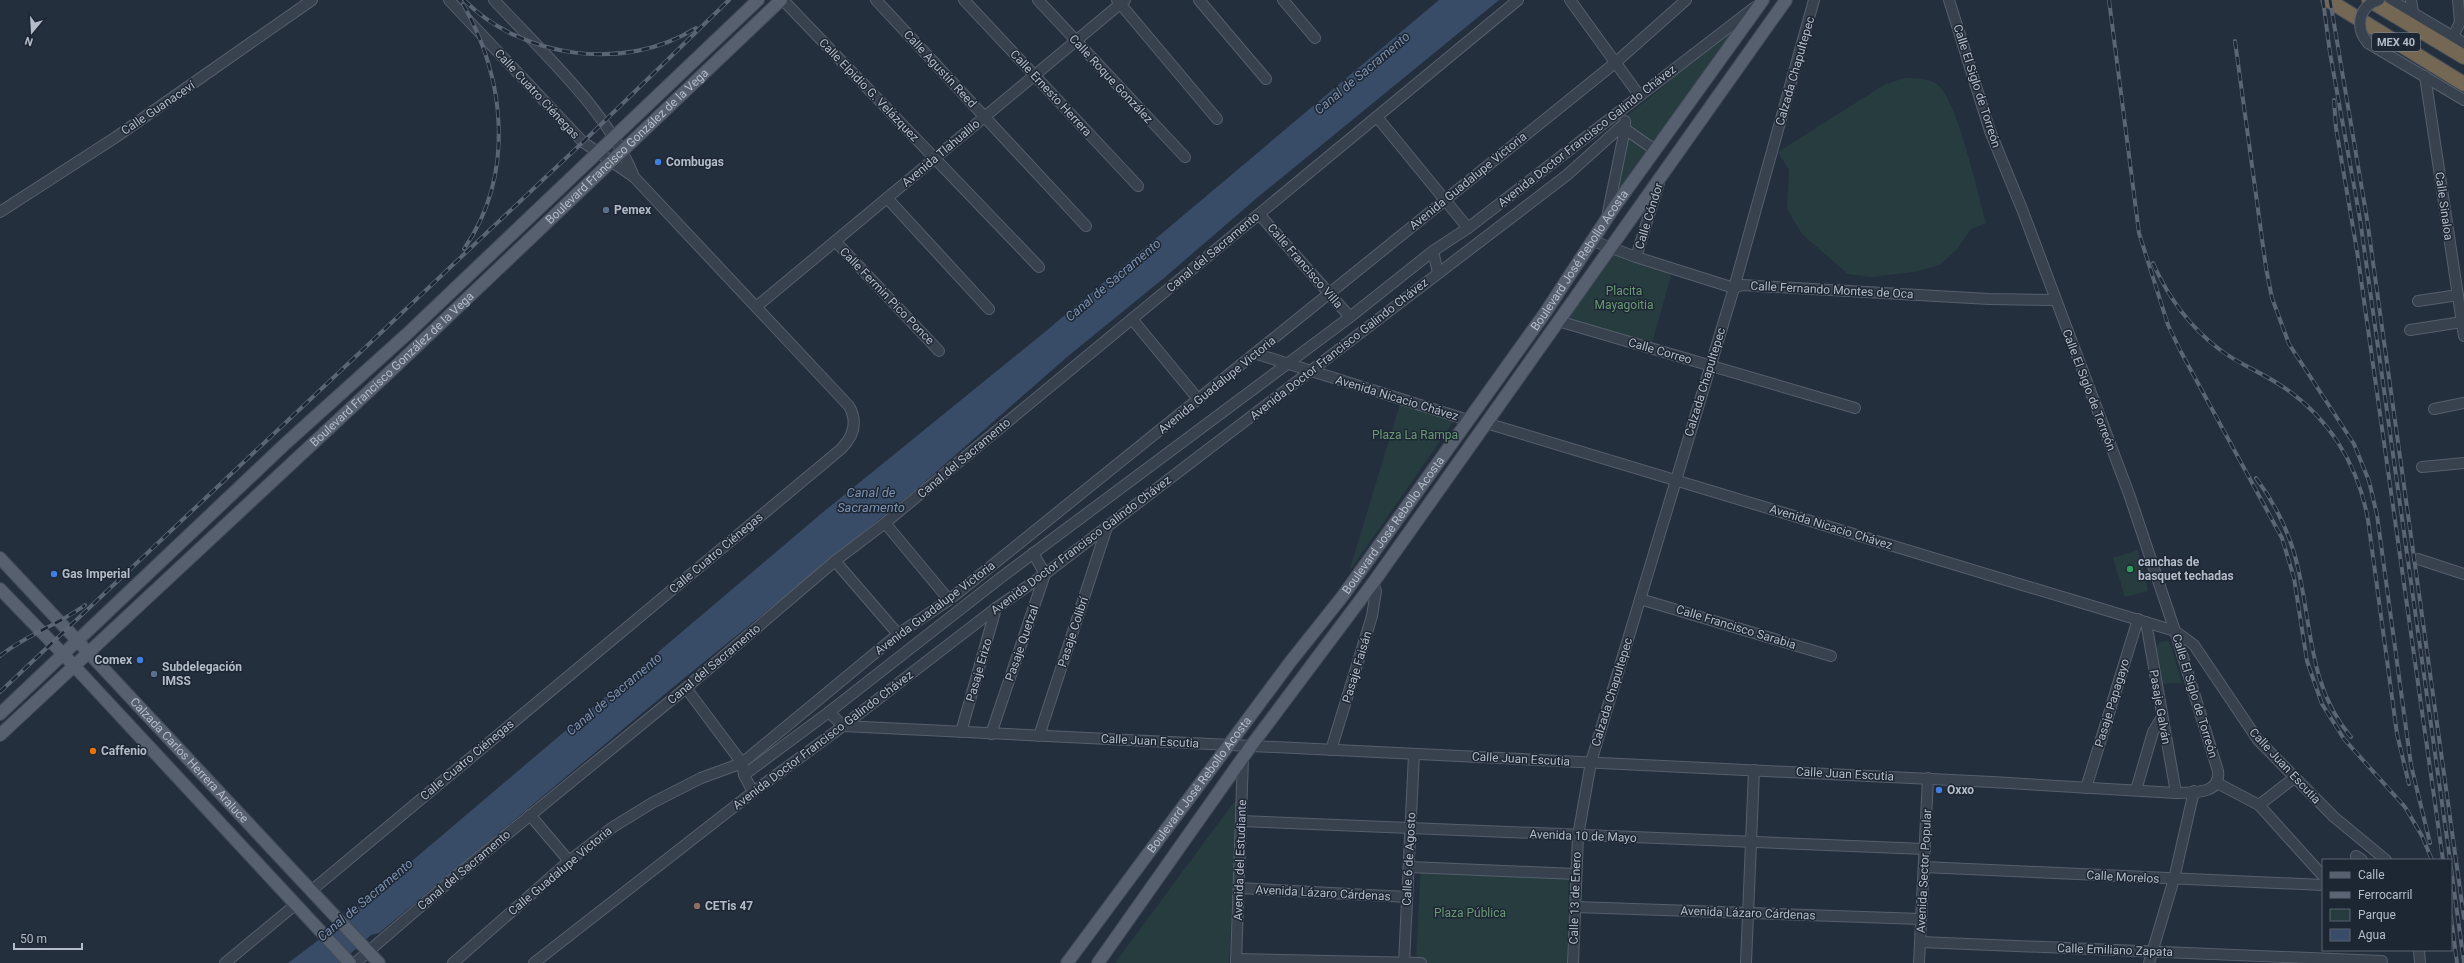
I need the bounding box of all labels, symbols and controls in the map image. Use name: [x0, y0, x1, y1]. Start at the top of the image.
north arrow: [12, 12, 52, 52]
street label: Calzada Chapultepec: [1773, 15, 1817, 127]
street label: Calle El Siglo de Torreón: [1950, 23, 2004, 149]
street label: Calle Agustín Reed: [901, 28, 979, 110]
water label: Canal de Sacramento: [1311, 29, 1413, 117]
street label: Calle Roque González: [1066, 32, 1156, 126]
road number: MEX 40: [2372, 33, 2420, 51]
text: N: [23, 34, 35, 48]
street label: Calle Elpidio G. Velázquez: [816, 36, 922, 144]
street label: Calle Cuatro Ciénegas: [492, 46, 582, 142]
street label: Calle Ernesto Herrera: [1007, 47, 1095, 139]
street label: Avenida Doctor Francisco Galindo Chávez: [1495, 62, 1679, 210]
street label: Boulevard Francisco González de la Vega: [543, 66, 711, 227]
street label: Calle Guanaceví: [119, 78, 198, 138]
street label: Avenida Tlahualilo: [899, 116, 983, 190]
street label: Avenida Guadalupe Victoria: [1407, 129, 1529, 233]
place label: Combugas: [666, 155, 724, 169]
marker: Combugas: [653, 157, 663, 167]
street label: Calle Sinaloa: [2432, 171, 2456, 241]
street label: Calle Cóndor: [1632, 181, 1666, 251]
street label: Boulevard José Rebollo Acosta: [1528, 187, 1631, 333]
place label: Pemex: [614, 203, 652, 217]
marker: Pemex: [601, 205, 611, 215]
street label: Canal del Sacramento: [1164, 209, 1262, 295]
street label: Calle Francisco Villa: [1264, 221, 1346, 311]
water label: Canal de Sacramento: [1062, 236, 1164, 324]
street label: Calle Fermin Pico Ponce: [837, 244, 937, 348]
street label: Avenida Doctor Francisco Galindo Chávez: [1247, 275, 1431, 423]
street label: Calle Fernando Montes de Oca: [1750, 279, 1914, 301]
park label: Placita Mayagoitia: [1595, 284, 1653, 312]
street label: Boulevard Francisco González de la Vega: [307, 289, 476, 449]
street label: Calzada Chapultepec: [1682, 326, 1728, 438]
street label: Calle El Siglo de Torreón: [2059, 327, 2119, 453]
street label: Avenida Guadalupe Victoria: [1156, 333, 1278, 437]
street label: Calle Correo: [1627, 335, 1694, 367]
street label: Avenida Nicacio Chávez: [1334, 373, 1460, 423]
street label: Canal del Sacramento: [915, 415, 1013, 501]
park label: Plaza La Rampa: [1372, 428, 1458, 442]
street label: Boulevard José Rebollo Acosta: [1339, 454, 1447, 597]
street label: Avenida Doctor Francisco Galindo Chávez: [988, 473, 1174, 617]
water label: Canal de Sacramento: [837, 485, 905, 515]
street label: Avenida Nicacio Chávez: [1768, 502, 1894, 552]
street label: Calle Cuatro Ciénegas: [666, 510, 766, 596]
place label: canchas de basquet techadas: [2138, 555, 2234, 583]
street label: Avenida Guadalupe Victoria: [872, 558, 998, 658]
marker: canchas de basquet techadas: [2125, 564, 2135, 574]
place label: Gas Imperial: [62, 567, 130, 581]
marker: Gas Imperial: [49, 569, 59, 579]
street label: Pasaje Colibrí: [1055, 594, 1091, 669]
street label: Calle Francisco Sarabia: [1674, 602, 1798, 652]
street label: Pasaje Quetzal: [1002, 603, 1042, 683]
street label: Canal del Sacramento: [665, 621, 763, 707]
street label: Pasaje Faisán: [1339, 629, 1375, 705]
street label: Calle El Siglo de Torreón: [2169, 632, 2221, 760]
street label: Pasaje Erizo: [963, 636, 995, 703]
street label: Calzada Chapultepec: [1589, 636, 1635, 748]
water label: Canal de Sacramento: [563, 650, 665, 738]
place label: Comex: [94, 653, 133, 667]
marker: Comex: [135, 655, 145, 665]
street label: Pasaje Papagayo: [2092, 657, 2132, 749]
place label: Subdelegación IMSS: [162, 660, 242, 688]
street label: Avenida Doctor Francisco Galindo Chávez: [730, 668, 916, 812]
marker: Subdelegación IMSS: [149, 669, 159, 679]
street label: Pasaje Galván: [2147, 669, 2173, 745]
street label: Calzada Carlos Herrera Araluce: [127, 695, 251, 826]
street label: Boulevard José Rebollo Acosta: [1144, 714, 1254, 855]
street label: Calle Cuatro Ciénegas: [417, 717, 517, 803]
street label: Calle Juan Escutia: [2246, 725, 2324, 807]
street label: Calle Juan Escutia: [1101, 731, 1199, 751]
place label: Caffenio: [101, 744, 147, 758]
marker: Caffenio: [88, 746, 98, 756]
street label: Calle Juan Escutia: [1472, 749, 1570, 769]
street label: Calle Juan Escutia: [1796, 764, 1894, 784]
place label: Oxxo: [1947, 783, 1974, 797]
marker: Oxxo: [1934, 785, 1944, 795]
street label: Avenida del Estudiante: [1231, 799, 1249, 921]
street label: Avenida Sector Popular: [1914, 809, 1934, 933]
street label: Calle 6 de Agosto: [1400, 812, 1418, 906]
street label: Calle Guadalupe Victoria: [505, 824, 615, 918]
street label: Canal del Sacramento: [415, 827, 513, 913]
street label: Avenida 10 de Mayo: [1529, 827, 1637, 845]
street label: Calle 13 de Enero: [1566, 851, 1584, 945]
water label: Canal de Sacramento: [314, 856, 416, 944]
legend: [2322, 859, 2452, 951]
street label: Calle Morelos: [2086, 868, 2160, 886]
text: Calle: [2358, 868, 2385, 882]
street label: Avenida Lázaro Cárdenas: [1255, 882, 1391, 904]
text: Ferrocarril: [2358, 888, 2413, 902]
place label: CETis 47: [705, 899, 753, 913]
marker: CETis 47: [692, 901, 702, 911]
street label: Avenida Lázaro Cárdenas: [1680, 904, 1816, 922]
park label: Plaza Pública: [1434, 906, 1506, 920]
text: Parque: [2358, 908, 2396, 922]
scale bar: [14, 925, 82, 951]
text: Agua: [2358, 928, 2386, 942]
text: 50 m: [20, 932, 47, 946]
street label: Calle Emiliano Zapata: [2057, 941, 2173, 959]

